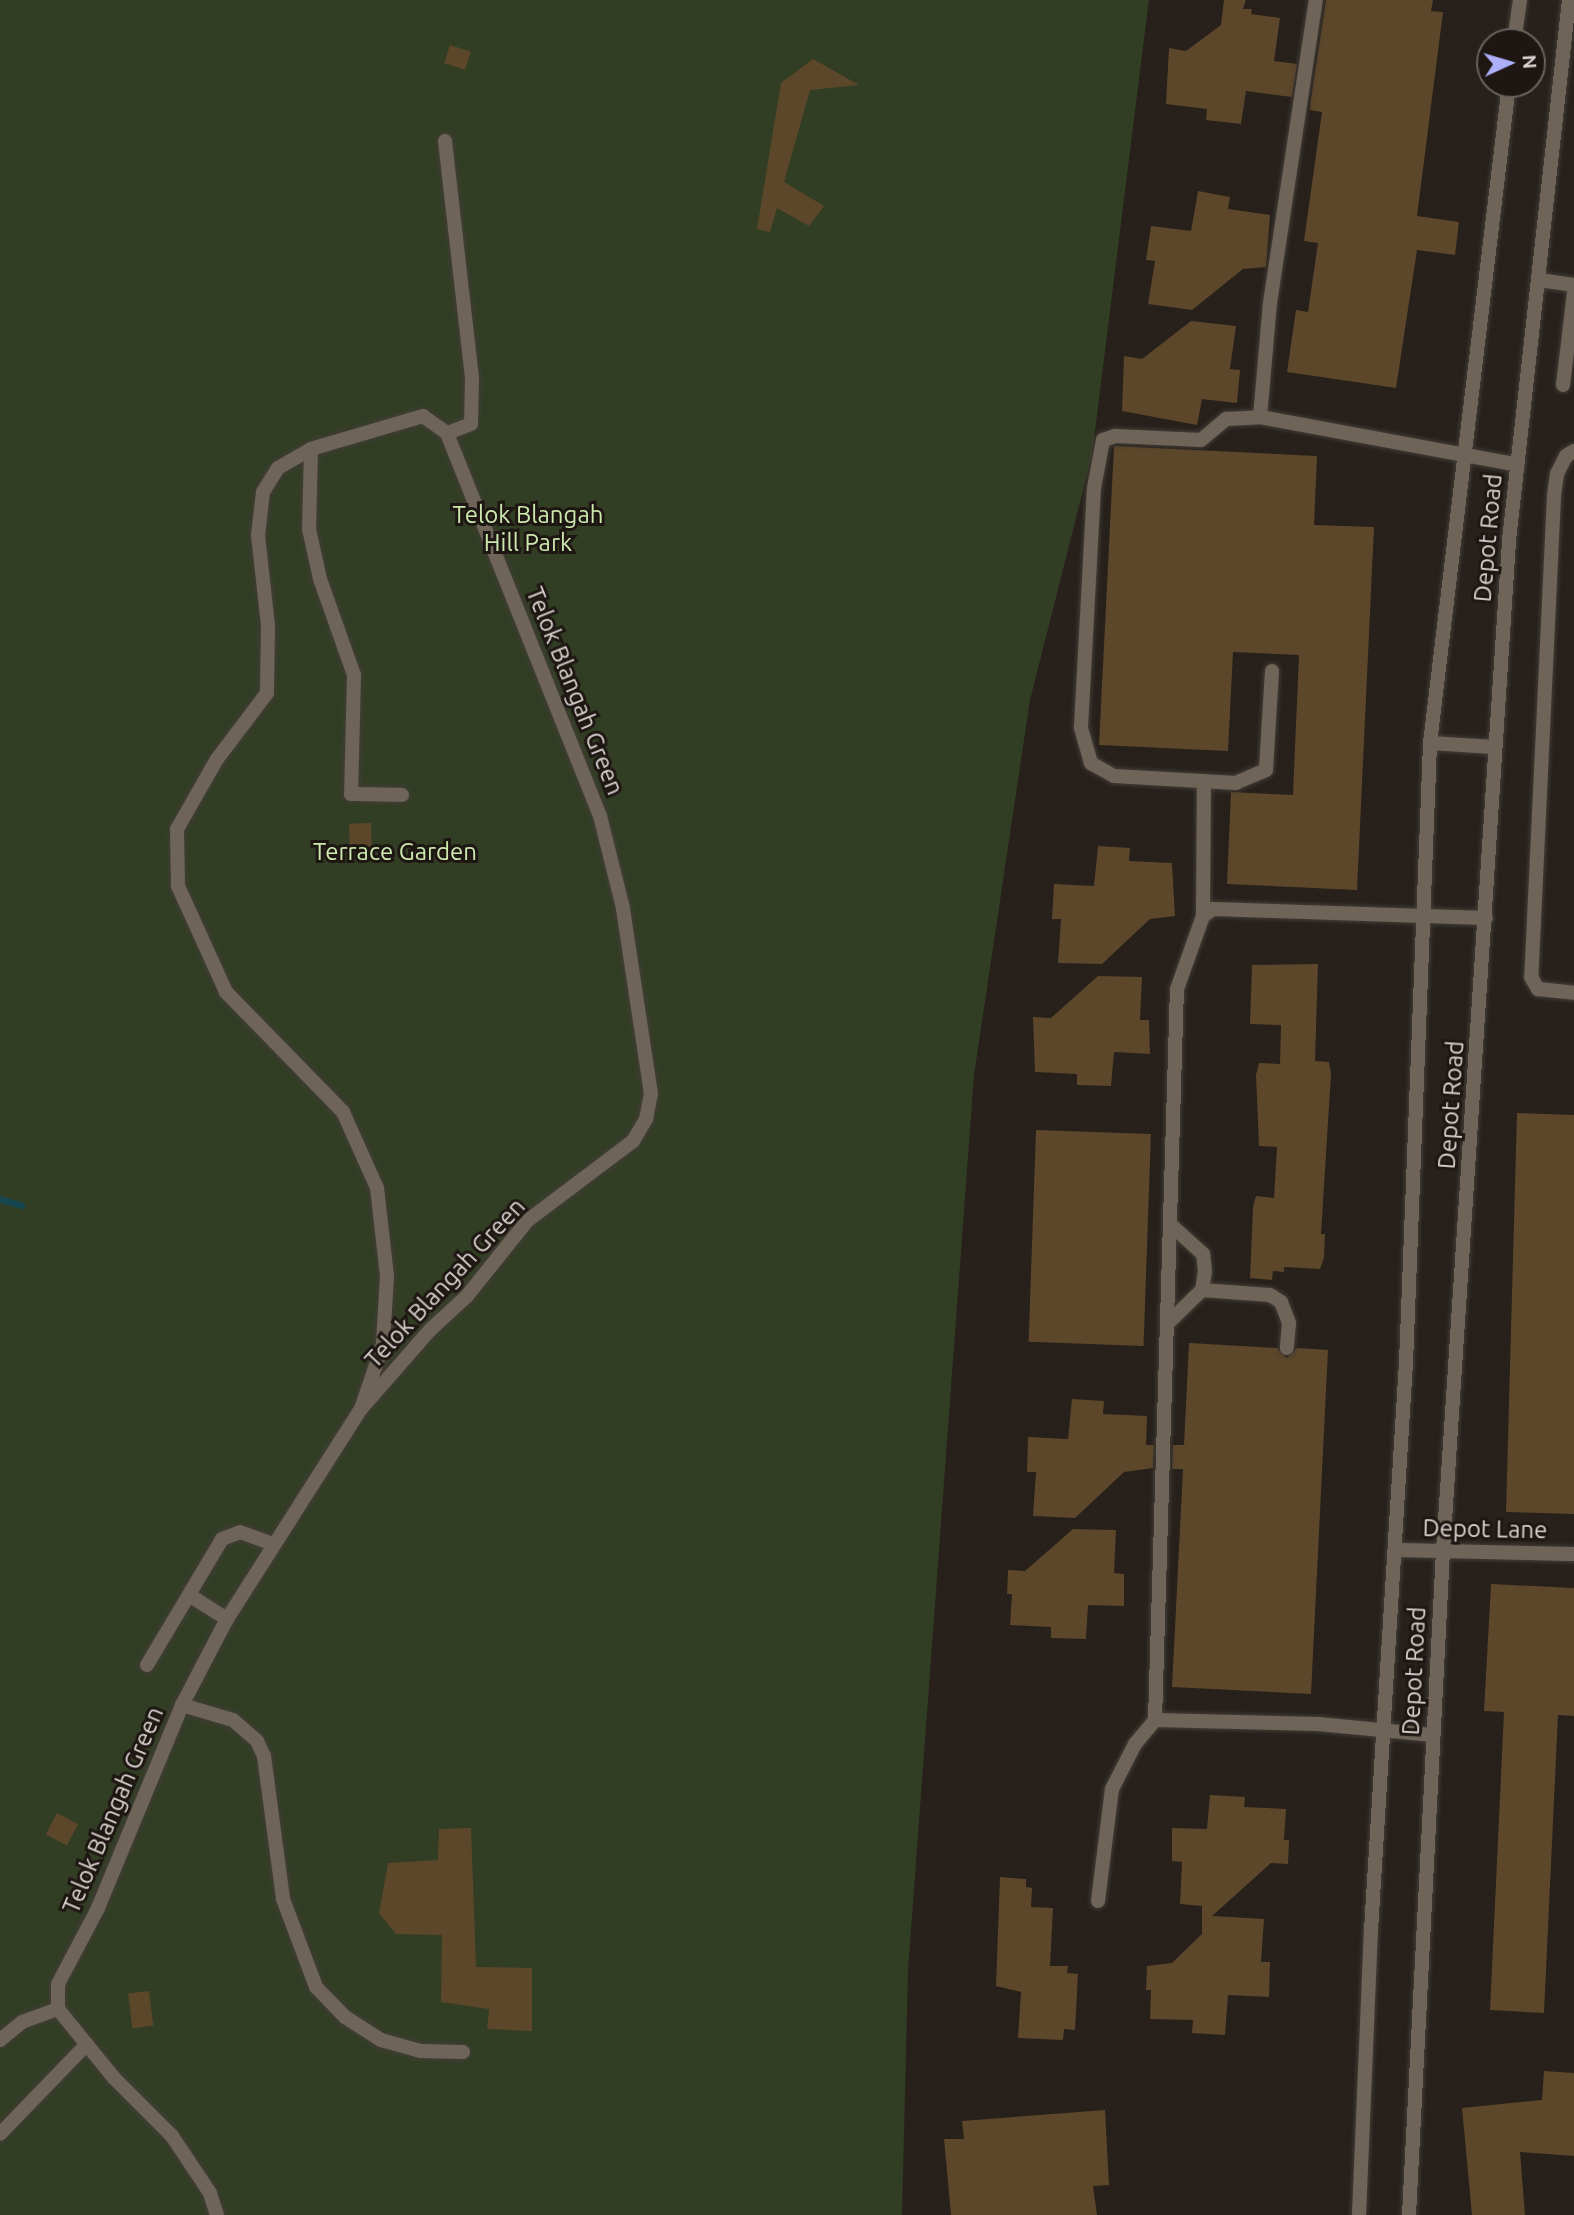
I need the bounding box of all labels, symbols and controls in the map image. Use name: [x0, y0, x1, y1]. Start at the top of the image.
north arrow: [1476, 28, 1546, 98]
text: N: [1518, 54, 1541, 70]
street label: Depot Road: [1468, 473, 1508, 603]
park label: Telok Blangah Hill Park: [453, 501, 603, 557]
street label: Telok Blangah Green: [520, 583, 630, 799]
park label: Terrace Garden: [313, 838, 477, 866]
street label: Depot Road: [1432, 1040, 1470, 1170]
street label: Telok Blangah Green: [359, 1192, 531, 1374]
street label: Depot Lane: [1422, 1514, 1548, 1544]
street label: Depot Road: [1396, 1606, 1432, 1736]
street label: Telok Blangah Green: [56, 1702, 170, 1918]

